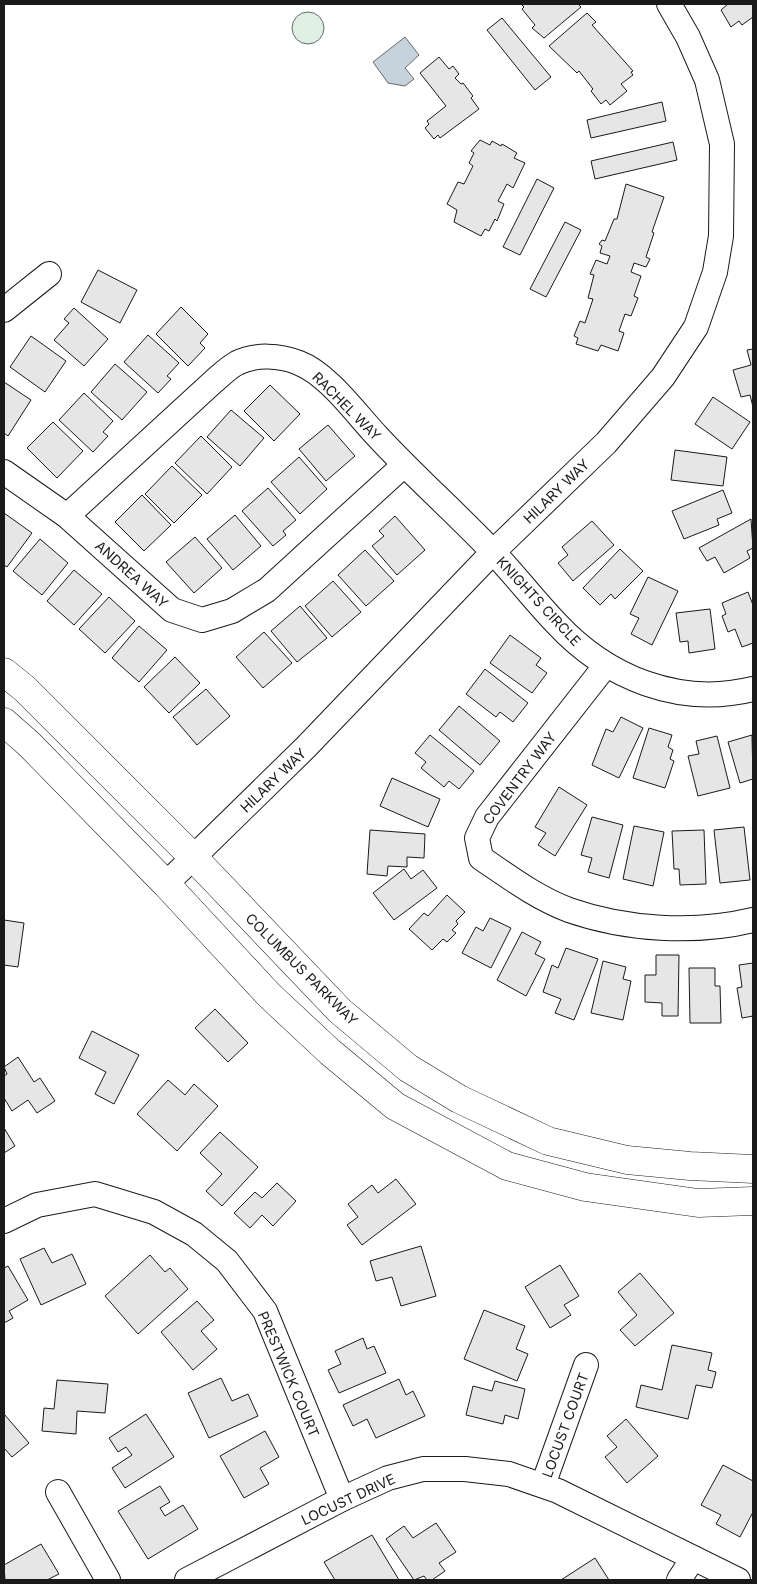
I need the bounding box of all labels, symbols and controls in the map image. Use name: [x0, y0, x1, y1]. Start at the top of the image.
street label: RACHEL WAY: [309, 368, 385, 444]
street label: HILARY WAY: [520, 455, 593, 527]
street label: ANDREA WAY: [92, 537, 172, 612]
street label: KNIGHTS CIRCLE: [493, 553, 585, 649]
street label: COVENTRY WAY: [479, 728, 560, 828]
street label: HILARY WAY: [237, 744, 310, 816]
street label: COLUMBUS PARKWAY: [242, 909, 362, 1029]
street label: PRESTWICK COURT: [255, 1309, 323, 1439]
street label: LOCUST COURT: [538, 1370, 592, 1480]
street label: LOCUST DRIVE: [298, 1470, 398, 1528]

